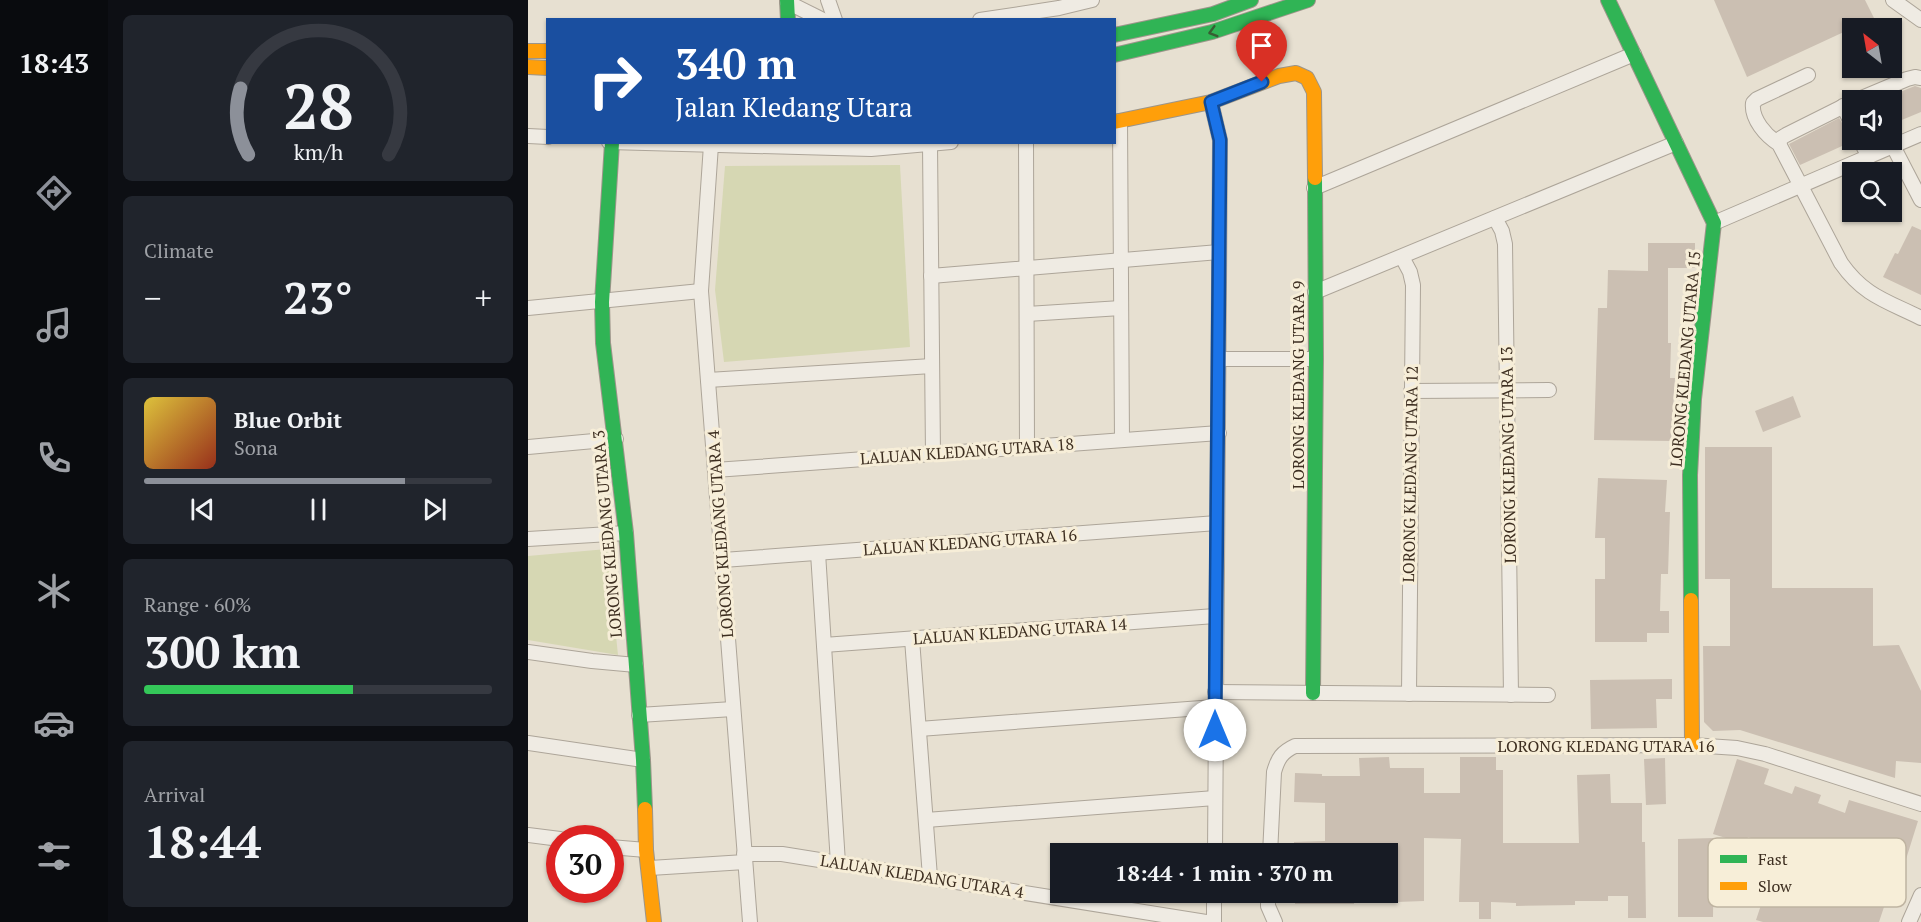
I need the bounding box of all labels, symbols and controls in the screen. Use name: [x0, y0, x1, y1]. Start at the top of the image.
north arrow: [1842, 18, 1902, 78]
map controls: [1842, 18, 1902, 222]
pin: [1236, 20, 1287, 82]
one-way arrow: [1208, 25, 1219, 37]
icon: arrive: [1245, 29, 1278, 62]
text: 340 m: [675, 35, 796, 91]
icon: right: [576, 42, 654, 120]
text: 18:43: [19, 45, 89, 81]
text: 28: [283, 64, 353, 147]
text: Jalan Kledang Utara: [675, 89, 913, 125]
button: sound: [1842, 90, 1902, 150]
text: km/h: [293, 139, 343, 167]
button: search: [1842, 162, 1902, 222]
icon: directions: [33, 172, 75, 214]
text: Climate: [144, 237, 214, 264]
street label: LORONG KLEDANG UTARA 15: [1665, 250, 1705, 468]
text: 23°: [283, 267, 353, 327]
text: −: [144, 276, 162, 319]
text: +: [474, 276, 492, 319]
street label: LORONG KLEDANG UTARA 9: [1287, 281, 1309, 489]
icon: music: [33, 304, 75, 346]
street label: LORONG KLEDANG UTARA 13: [1495, 346, 1521, 564]
street label: LORONG KLEDANG UTARA 12: [1397, 365, 1423, 583]
text: Blue Orbit: [234, 405, 342, 434]
street label: LORONG KLEDANG UTARA 3: [587, 429, 627, 639]
street label: LORONG KLEDANG UTARA 4: [702, 429, 738, 639]
street label: LALUAN KLEDANG UTARA 18: [859, 433, 1075, 469]
text: Sona: [234, 434, 278, 461]
icon: phone: [33, 437, 75, 479]
icon: previous: [186, 493, 219, 526]
icon: pause: [302, 493, 335, 526]
icon: next: [418, 493, 451, 526]
street label: LALUAN KLEDANG UTARA 16: [862, 524, 1078, 560]
icon: climate: [33, 570, 75, 612]
text: Range · 60%: [144, 591, 251, 618]
street label: LALUAN KLEDANG UTARA 14: [912, 613, 1128, 649]
text: 300 km: [144, 621, 300, 681]
position arrow: [1183, 698, 1247, 762]
icon: car: [33, 702, 75, 744]
street label: LORONG KLEDANG UTARA 16: [1498, 735, 1715, 757]
text: Arrival: [144, 781, 205, 808]
text: 18:44: [144, 811, 261, 871]
speed limit sign: 30: [546, 825, 624, 903]
icon: filters: [33, 835, 75, 877]
legend: [1708, 838, 1906, 907]
text: Fast: [1758, 848, 1788, 870]
street label: LALUAN KLEDANG UTARA 4: [819, 849, 1026, 903]
text: 18:44 · 1 min · 370 m: [1115, 858, 1333, 887]
text: Slow: [1758, 875, 1792, 897]

